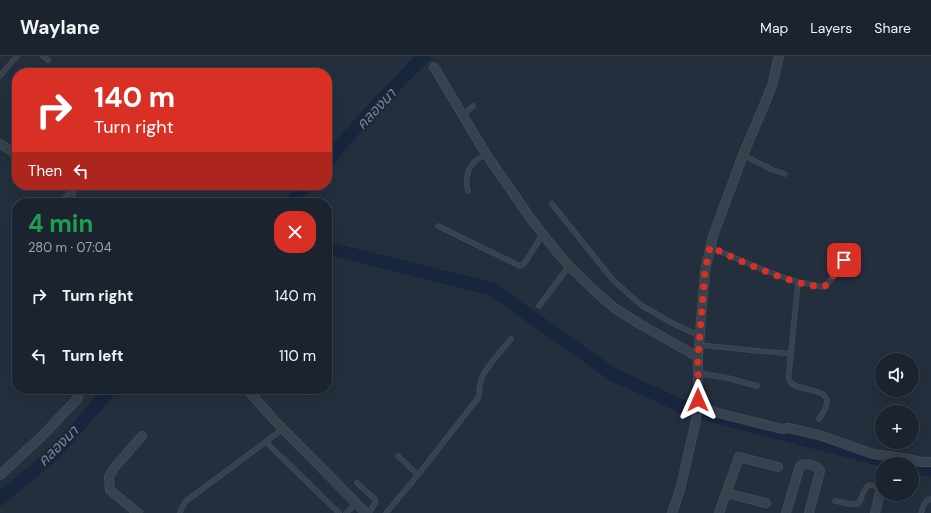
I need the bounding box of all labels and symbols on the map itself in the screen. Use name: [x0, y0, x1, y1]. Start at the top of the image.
water label: คลองนา: [352, 83, 401, 134]
pin: [827, 243, 861, 277]
position arrow: [677, 379, 719, 421]
water label: คลองนา: [33, 421, 83, 471]

